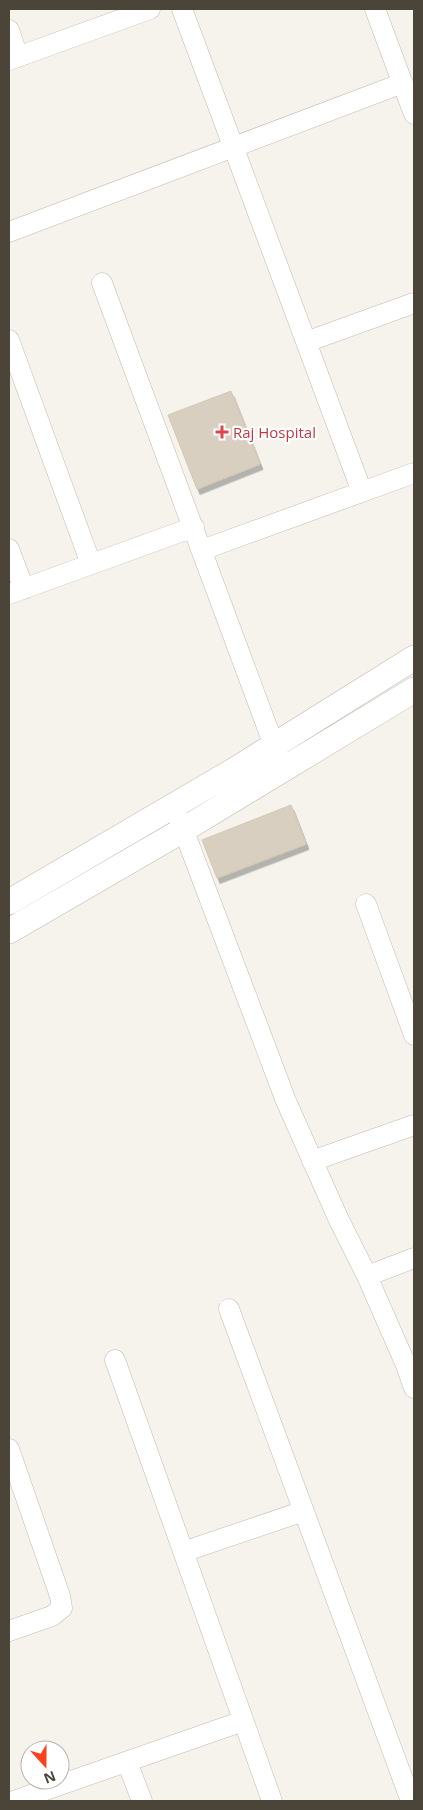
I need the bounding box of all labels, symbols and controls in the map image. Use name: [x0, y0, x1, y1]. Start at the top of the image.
place label: Raj Hospital: [233, 422, 316, 442]
marker: Raj Hospital: [215, 425, 229, 439]
north arrow: [20, 1740, 70, 1790]
text: N: [41, 1767, 59, 1789]

